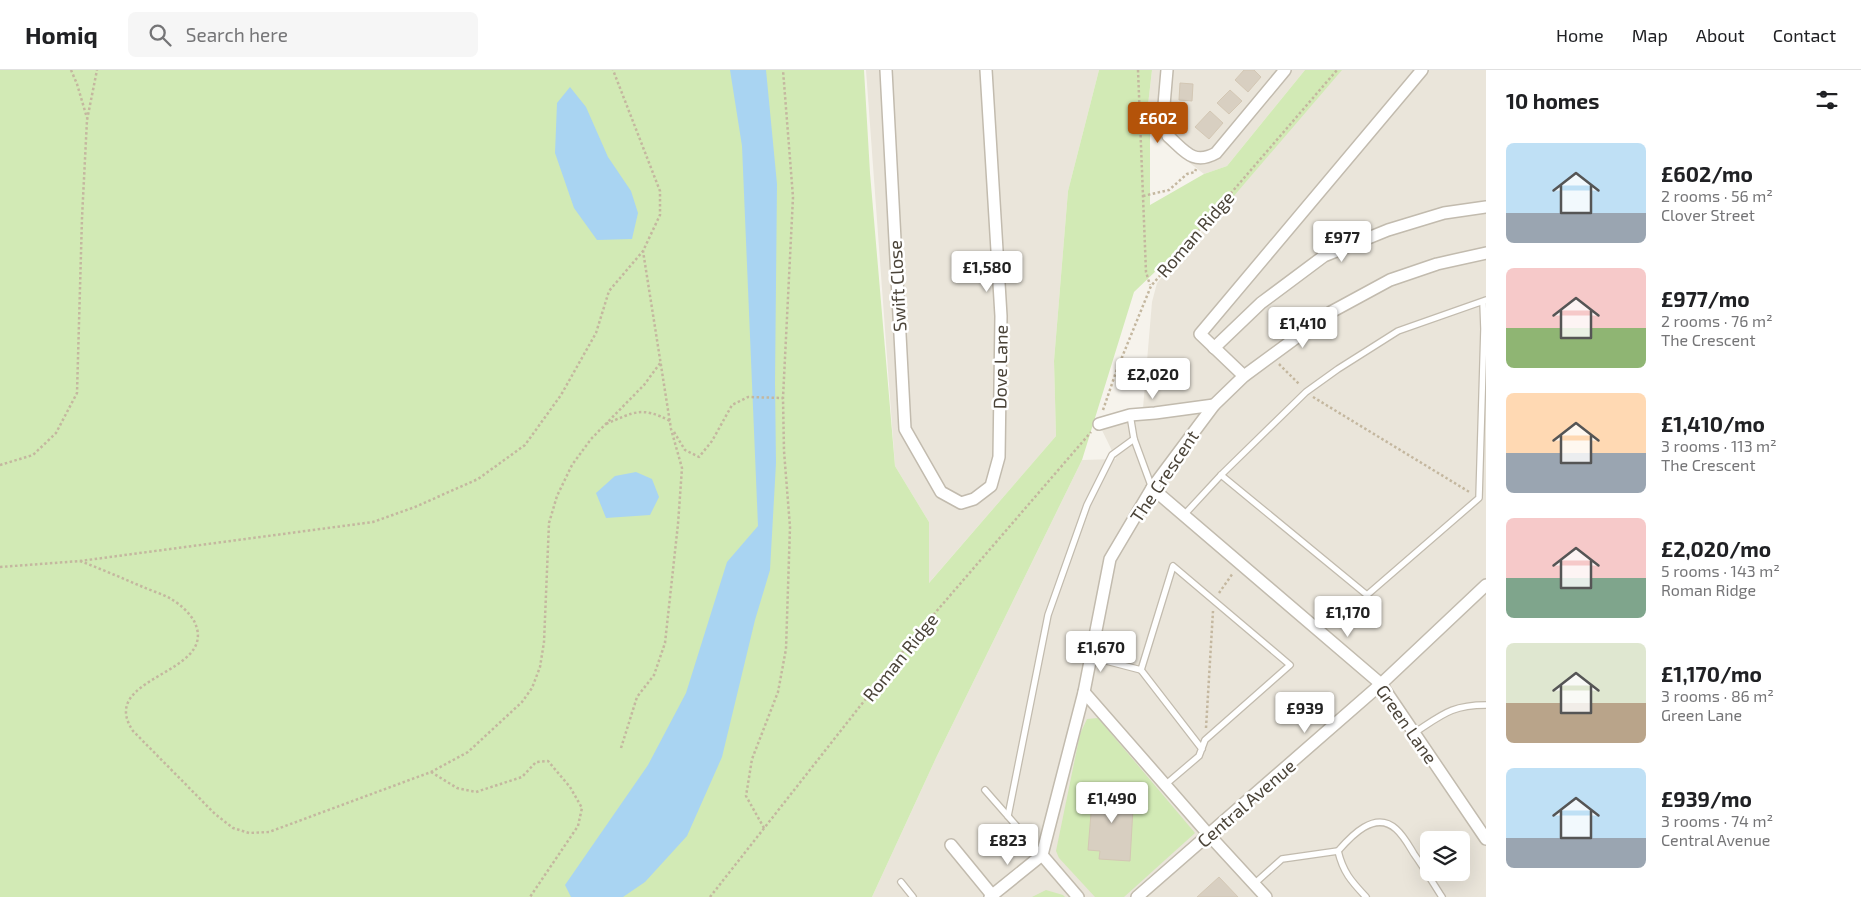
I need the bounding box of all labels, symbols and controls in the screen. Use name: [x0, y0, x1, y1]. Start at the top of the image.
search box: [128, 12, 478, 57]
text: Homiq: [25, 20, 98, 49]
icon: search: [146, 21, 174, 49]
text: Search here: [186, 23, 288, 46]
text: Home: [1556, 24, 1604, 46]
text: Map: [1632, 24, 1668, 46]
text: About: [1696, 24, 1745, 46]
text: Contact: [1773, 24, 1836, 46]
icon: filters: [1813, 86, 1841, 114]
text: 10 homes: [1506, 88, 1599, 113]
pin: £602: [1128, 102, 1188, 144]
text: £602: [1139, 108, 1177, 127]
text: £602/mo: [1661, 161, 1753, 186]
icon: home: [1546, 163, 1606, 223]
street label: Roman Ridge: [1152, 186, 1238, 282]
text: 2 rooms · 56 m²: [1661, 186, 1773, 205]
text: Clover Street: [1661, 205, 1755, 224]
pin: £977: [1312, 220, 1372, 263]
text: £977: [1324, 227, 1360, 246]
street label: Swift Close: [884, 240, 910, 332]
pin: £1,580: [946, 250, 1028, 293]
text: £1,580: [962, 257, 1012, 276]
text: £977/mo: [1661, 286, 1750, 311]
icon: home: [1546, 288, 1606, 348]
pin: £1,410: [1262, 306, 1344, 349]
text: 2 rooms · 76 m²: [1661, 311, 1773, 330]
text: £1,410: [1279, 313, 1327, 332]
street label: Dove Lane: [988, 325, 1012, 409]
text: The Crescent: [1661, 330, 1755, 349]
pin: £2,020: [1112, 358, 1194, 400]
text: £2,020: [1127, 364, 1179, 383]
text: £1,410/mo: [1661, 411, 1765, 436]
icon: home: [1546, 413, 1606, 473]
street label: The Crescent: [1125, 426, 1203, 526]
text: 3 rooms · 113 m²: [1661, 436, 1777, 455]
text: The Crescent: [1661, 455, 1755, 474]
text: £2,020/mo: [1661, 536, 1771, 561]
icon: home: [1546, 538, 1606, 598]
text: 5 rooms · 143 m²: [1661, 561, 1780, 580]
text: Roman Ridge: [1661, 580, 1756, 599]
pin: £1,170: [1307, 596, 1389, 638]
text: £1,170: [1326, 602, 1370, 621]
street label: Roman Ridge: [858, 609, 942, 705]
pin: £1,670: [1060, 630, 1142, 673]
text: £1,670: [1077, 637, 1125, 656]
text: £1,170/mo: [1661, 661, 1762, 686]
icon: home: [1546, 663, 1606, 723]
street label: Green Lane: [1372, 680, 1442, 768]
text: 3 rooms · 86 m²: [1661, 686, 1774, 705]
pin: £939: [1275, 692, 1335, 734]
text: £939: [1286, 698, 1324, 717]
text: Green Lane: [1661, 705, 1742, 724]
street label: Central Avenue: [1192, 754, 1300, 852]
pin: £1,490: [1071, 782, 1153, 824]
text: £939/mo: [1661, 786, 1752, 811]
text: £1,490: [1087, 788, 1137, 807]
icon: home: [1546, 788, 1606, 848]
text: 3 rooms · 74 m²: [1661, 811, 1773, 830]
pin: £823: [978, 824, 1038, 866]
text: £823: [989, 830, 1027, 849]
text: Central Avenue: [1661, 830, 1770, 849]
map controls: [1420, 831, 1470, 881]
button: layers: [1420, 831, 1470, 881]

